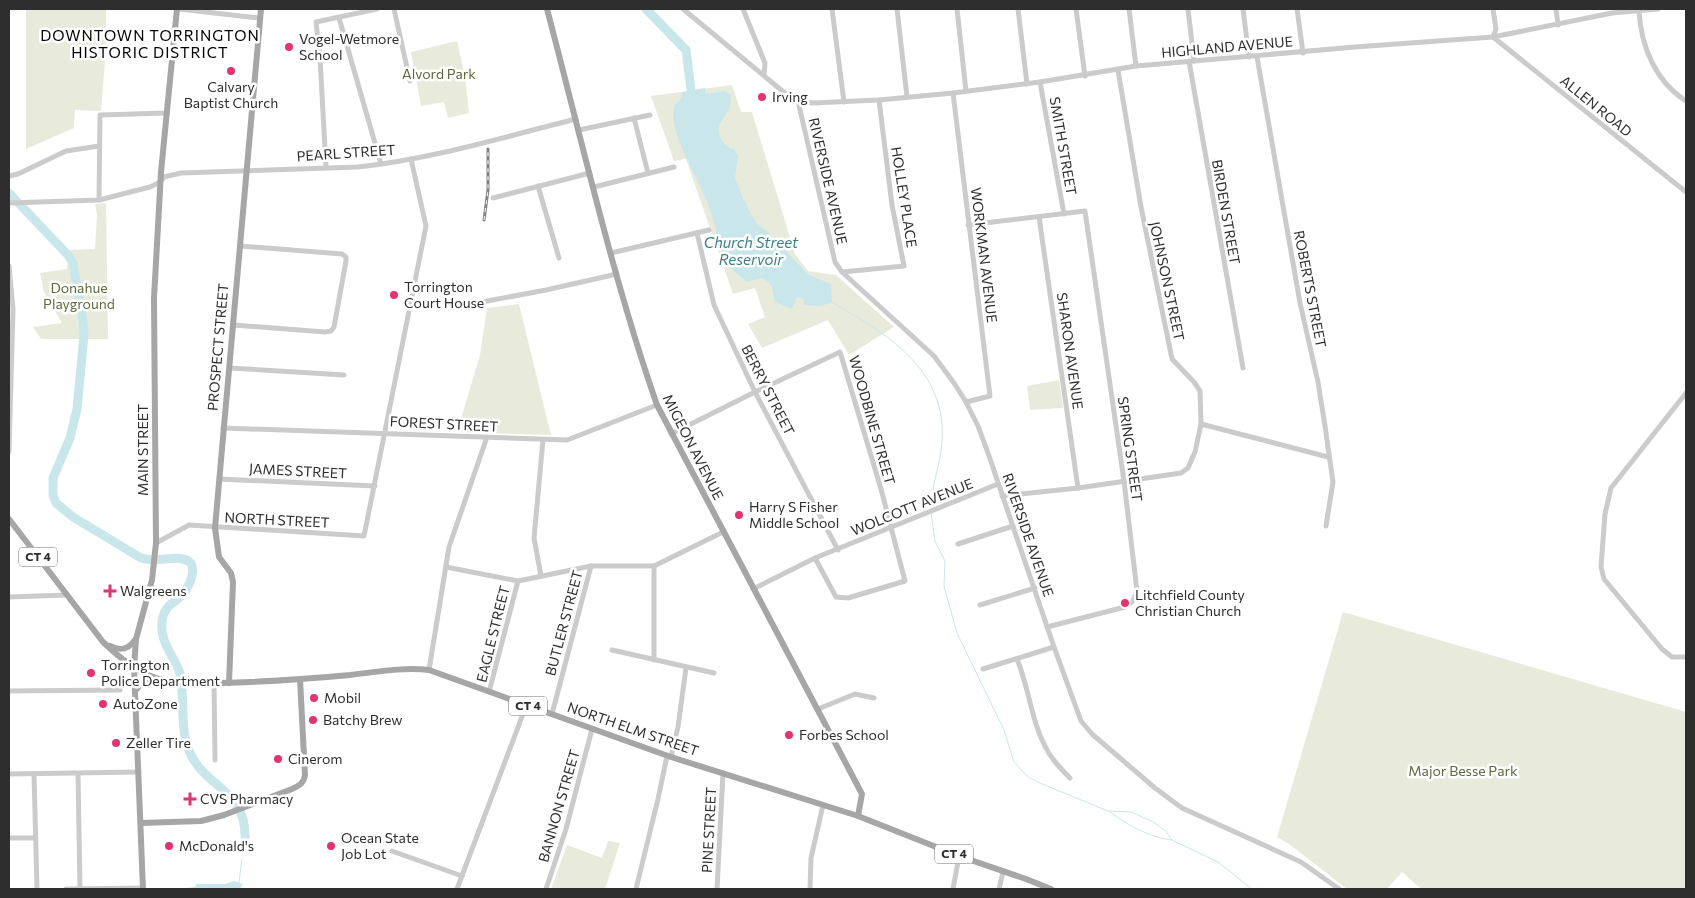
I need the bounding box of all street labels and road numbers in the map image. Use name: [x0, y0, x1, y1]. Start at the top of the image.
street label: HIGHLAND AVENUE: [1160, 32, 1293, 61]
street label: ALLEN ROAD: [1557, 72, 1636, 140]
street label: SMITH STREET: [1046, 95, 1081, 196]
street label: RIVERSIDE AVENUE: [806, 116, 851, 246]
street label: PEARL STREET: [296, 141, 396, 164]
street label: HOLLEY PLACE: [888, 145, 921, 249]
street label: BIRDEN STREET: [1209, 158, 1244, 266]
street label: WORKMAN AVENUE: [968, 186, 1001, 324]
street label: JOHNSON STREET: [1147, 220, 1188, 342]
street label: ROBERTS STREET: [1291, 229, 1330, 349]
street label: PROSPECT STREET: [203, 282, 232, 411]
street label: SHARON AVENUE: [1054, 291, 1087, 410]
street label: BERRY STREET: [738, 342, 799, 438]
street label: WOODBINE STREET: [846, 353, 899, 486]
street label: MIGEON AVENUE: [659, 391, 727, 502]
street label: SPRING STREET: [1115, 395, 1146, 503]
street label: MAIN STREET: [134, 404, 151, 496]
street label: FOREST STREET: [389, 412, 499, 435]
street label: JAMES STREET: [248, 459, 348, 482]
street label: RIVERSIDE AVENUE: [999, 471, 1058, 599]
street label: WOLCOTT AVENUE: [848, 474, 975, 539]
street label: NORTH STREET: [224, 508, 330, 531]
road number: CT 4: [19, 548, 57, 566]
street label: BUTLER STREET: [541, 568, 586, 678]
street label: EAGLE STREET: [472, 584, 513, 684]
road number: CT 4: [509, 696, 547, 716]
street label: NORTH ELM STREET: [565, 698, 701, 759]
street label: BANNON STREET: [534, 748, 583, 864]
street label: PINE STREET: [698, 786, 719, 873]
road number: CT 4: [935, 844, 973, 864]

